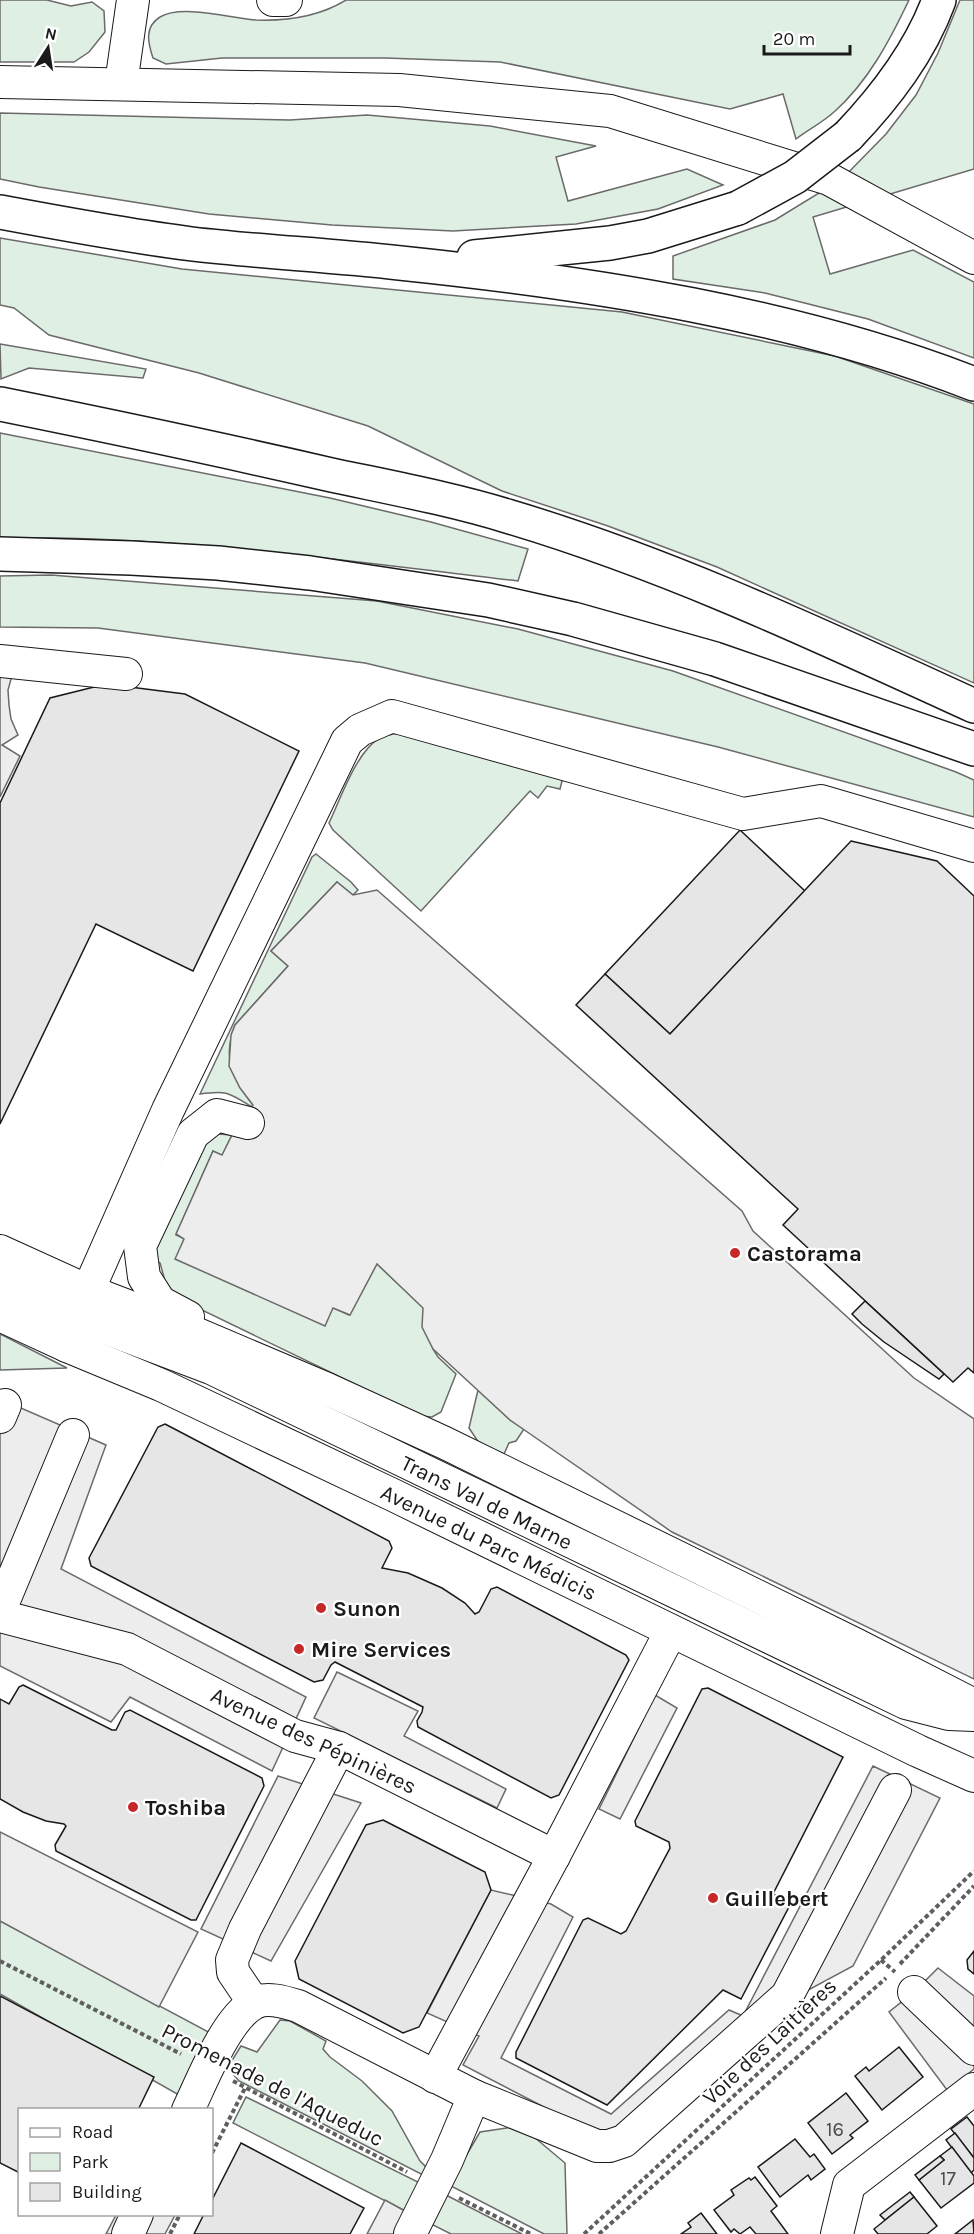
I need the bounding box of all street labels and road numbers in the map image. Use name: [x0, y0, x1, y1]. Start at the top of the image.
street label: Trans Val de Marne: [397, 1450, 577, 1556]
street label: Avenue du Parc Médicis: [376, 1479, 601, 1607]
street label: Avenue des Pépinières: [207, 1682, 420, 1800]
street label: Voie des Laitières: [697, 1973, 842, 2110]
street label: Promenade de l'Aqueduc: [157, 2018, 388, 2152]

